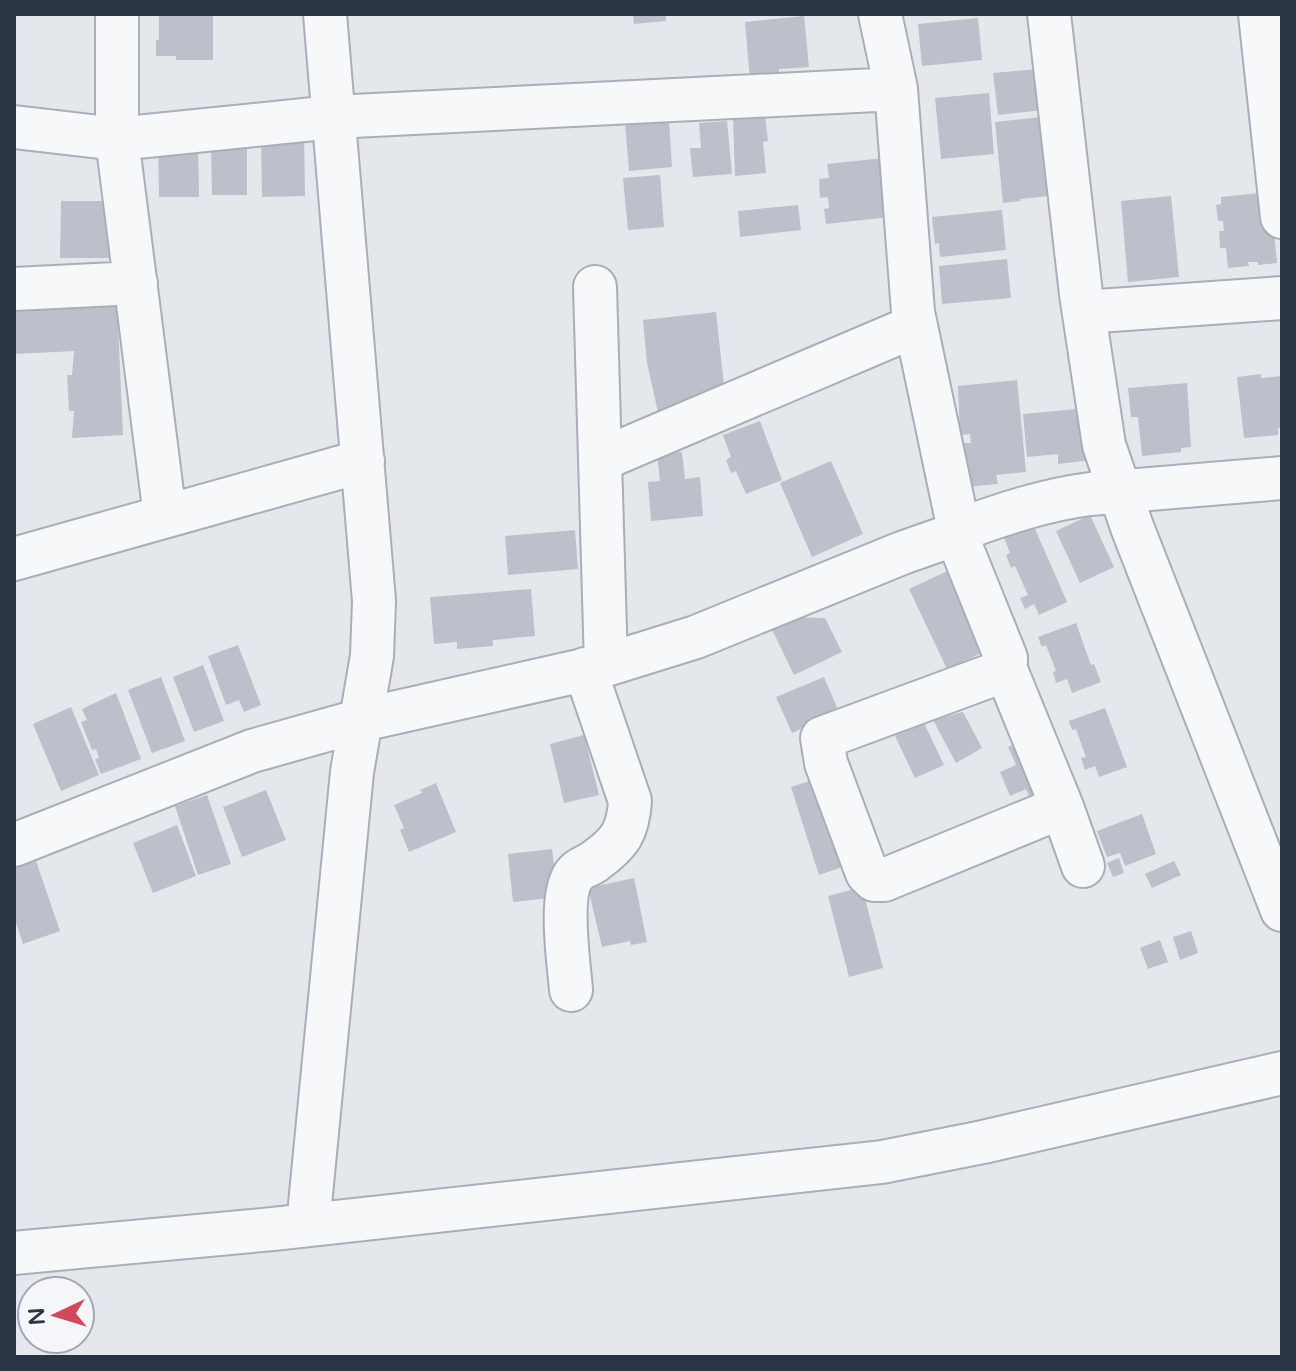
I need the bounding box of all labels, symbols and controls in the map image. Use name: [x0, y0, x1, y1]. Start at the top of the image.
north arrow: [16, 1275, 96, 1355]
text: N: [23, 1307, 51, 1326]

